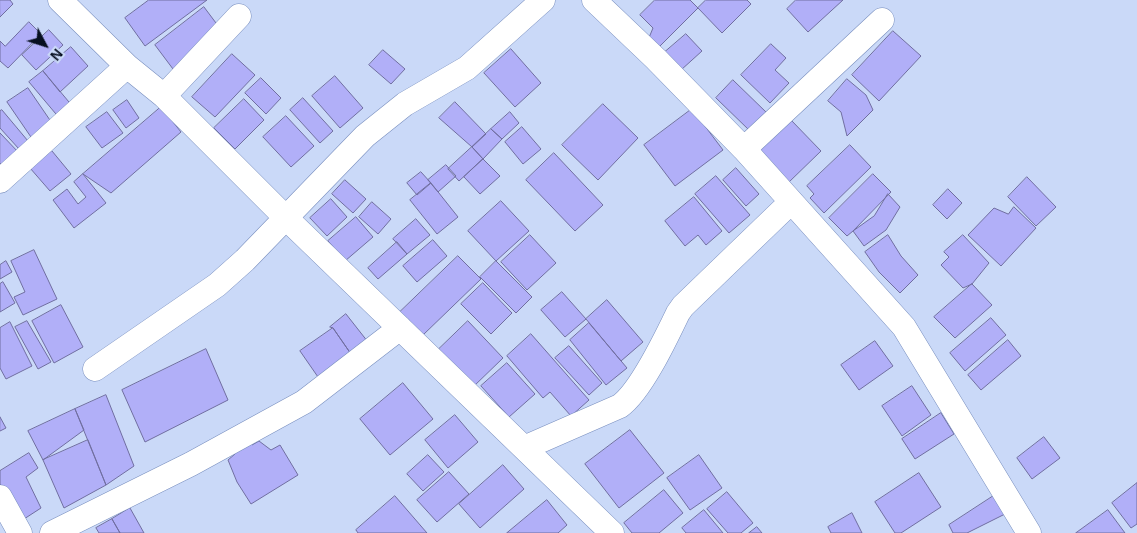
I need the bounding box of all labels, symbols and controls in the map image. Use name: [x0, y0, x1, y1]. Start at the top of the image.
north arrow: [20, 20, 70, 70]
text: N: [47, 46, 66, 64]

